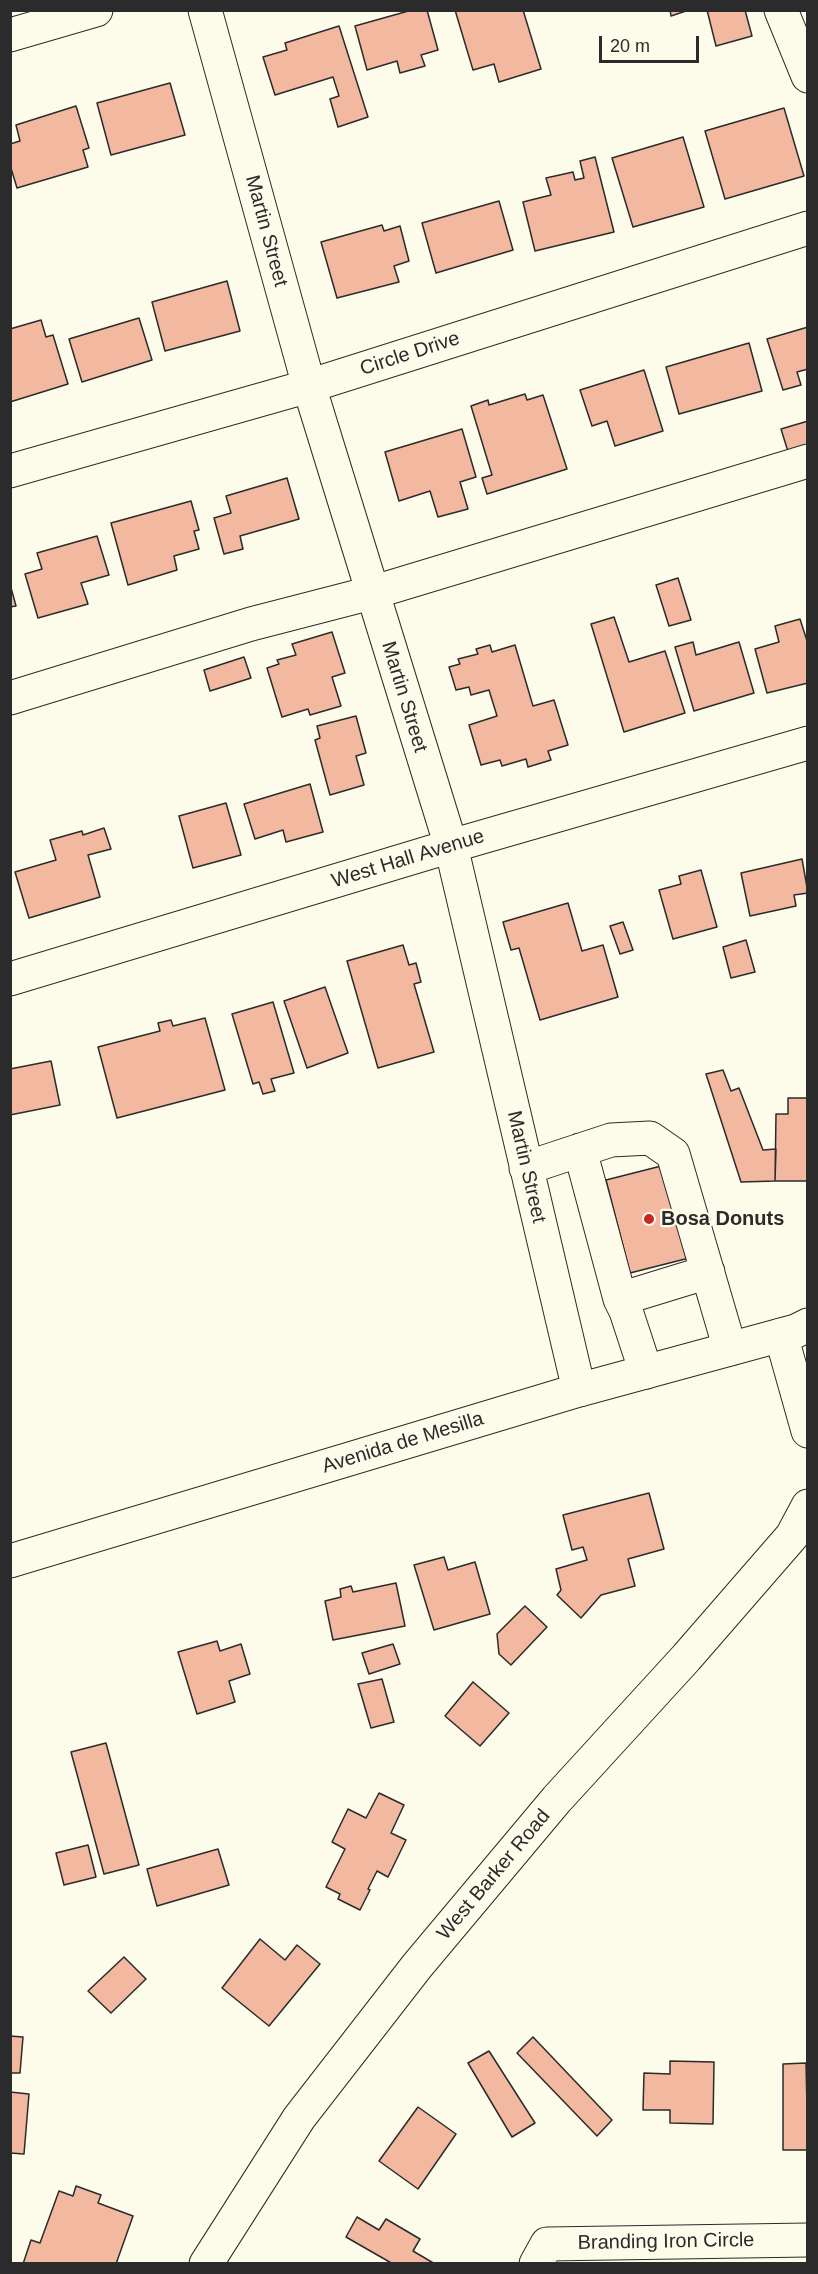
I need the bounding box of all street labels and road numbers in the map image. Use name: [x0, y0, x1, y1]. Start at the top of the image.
street label: Martin Street: [240, 173, 292, 289]
street label: Circle Drive: [357, 327, 463, 381]
street label: Martin Street: [376, 639, 432, 755]
street label: West Hall Avenue: [329, 824, 487, 894]
street label: Martin Street: [501, 1109, 551, 1225]
street label: Avenida de Mesilla: [319, 1407, 487, 1479]
street label: West Barker Road: [432, 1805, 556, 1945]
street label: Branding Iron Circle: [577, 2228, 755, 2256]

